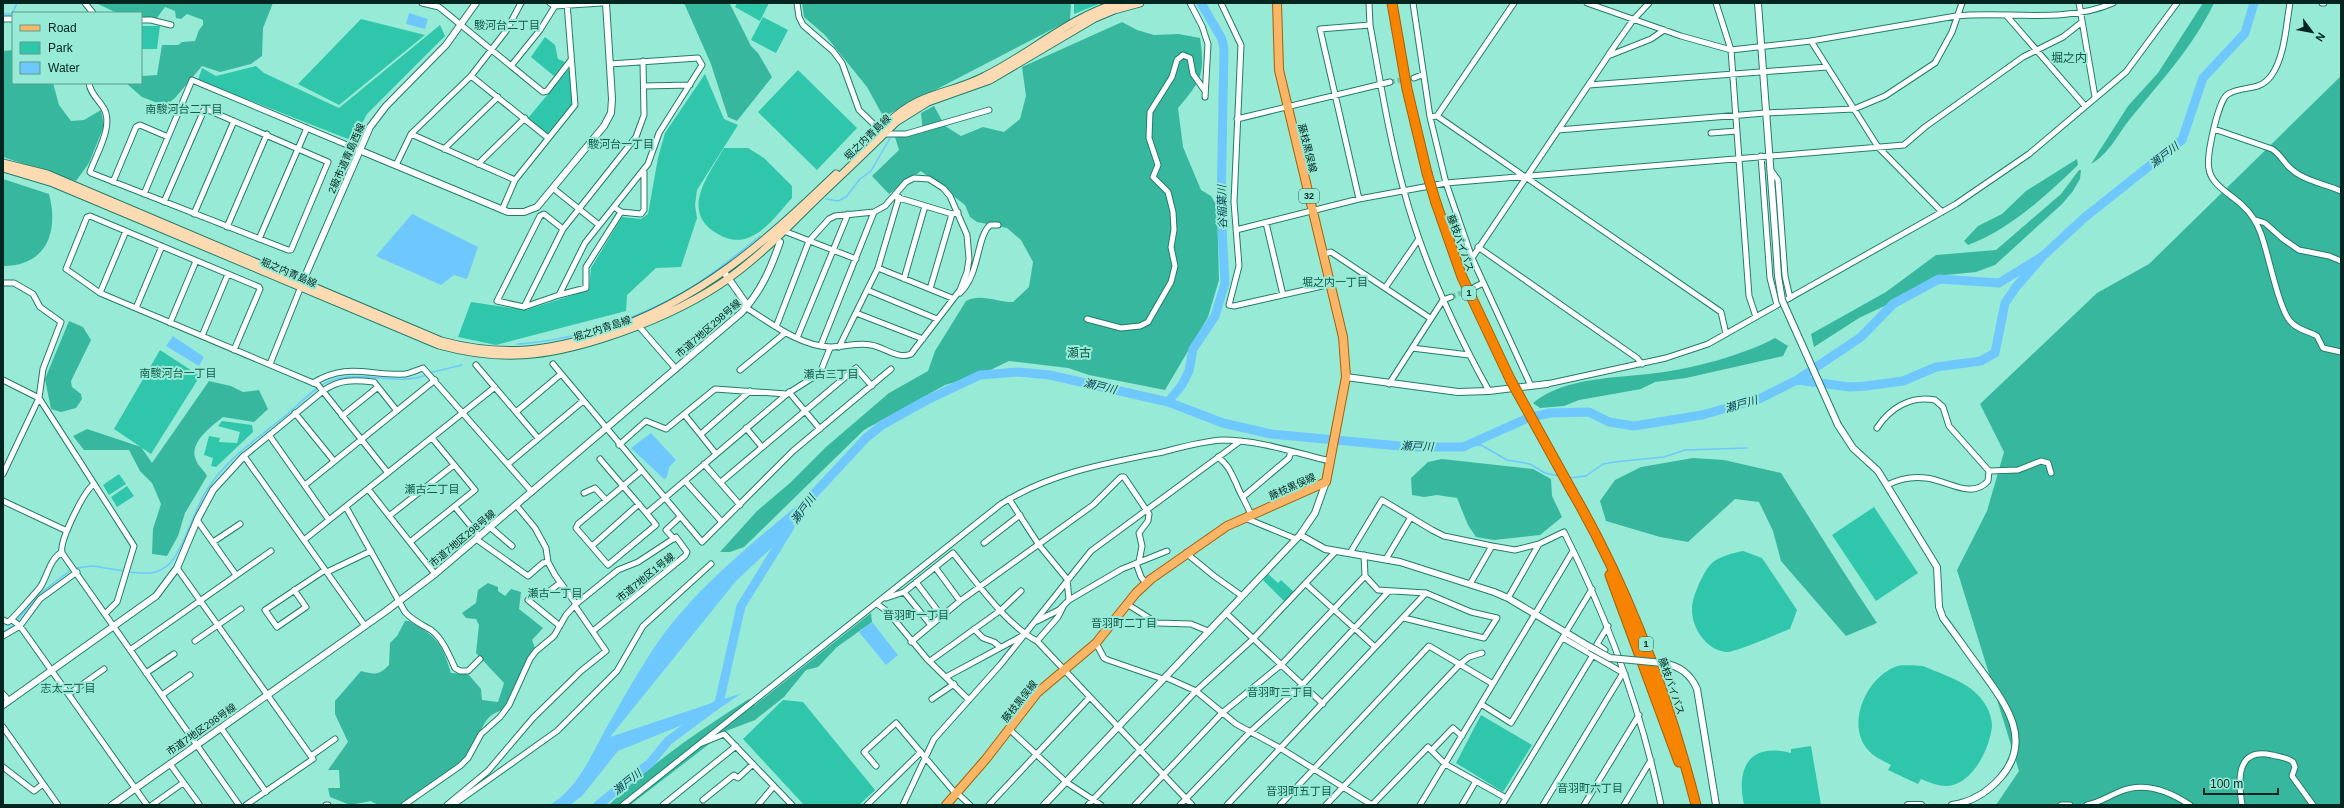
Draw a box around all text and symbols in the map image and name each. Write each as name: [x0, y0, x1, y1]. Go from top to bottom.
legend: [12, 12, 142, 84]
north arrow: [2292, 12, 2332, 52]
district label: 駿河台二丁目: [474, 19, 540, 31]
text: Road: [48, 21, 77, 35]
text: N: [2313, 31, 2328, 44]
text: Park: [48, 41, 74, 55]
district label: 堀之内: [2051, 51, 2087, 65]
text: Water: [48, 61, 80, 75]
district label: 南駿河台二丁目: [146, 103, 223, 115]
street label: 堀之内青島線: [842, 113, 893, 162]
street label: 2級市道青島西線: [326, 121, 367, 195]
street label: 藤枝黒俣線: [1296, 123, 1319, 174]
district label: 駿河台一丁目: [588, 138, 654, 150]
water label: 瀬戸川: [2147, 139, 2181, 170]
water label: 谷稲葉川: [1216, 184, 1228, 229]
road number: 32: [1299, 189, 1319, 203]
street label: 藤枝バイパス: [1445, 213, 1476, 273]
street label: 堀之内青島線: [259, 256, 319, 289]
district label: 堀之内一丁目: [1302, 276, 1368, 288]
road number: 1: [1462, 286, 1476, 300]
street label: 市道7地区298号線: [674, 297, 743, 360]
street label: 堀之内青島線: [572, 314, 632, 343]
district label: 瀬古: [1067, 346, 1091, 360]
district label: 南駿河台一丁目: [140, 367, 217, 379]
district label: 瀬古三丁目: [804, 368, 859, 380]
water label: 瀬戸川: [1083, 376, 1118, 396]
water label: 瀬戸川: [1723, 393, 1759, 414]
water label: 瀬戸川: [1400, 439, 1435, 453]
street label: 藤枝黒俣線: [1267, 471, 1317, 502]
district label: 瀬古二丁目: [405, 483, 460, 495]
water label: 瀬戸川: [788, 491, 818, 526]
street label: 市道7地区298号線: [427, 508, 497, 569]
street label: 市道7地区1号線: [614, 551, 676, 604]
district label: 瀬古一丁目: [528, 587, 583, 599]
district label: 音羽町一丁目: [883, 609, 949, 621]
district label: 音羽町二丁目: [1091, 617, 1157, 629]
road number: 1: [1639, 637, 1653, 651]
street label: 藤枝バイパス: [1657, 656, 1686, 716]
street label: 藤枝黒俣線: [999, 678, 1039, 724]
district label: 志太二丁目: [41, 682, 96, 694]
district label: 音羽町三丁目: [1247, 686, 1313, 698]
street label: 市道7地区298号線: [164, 701, 238, 758]
water label: 瀬戸川: [610, 766, 644, 797]
scale bar: [2204, 770, 2278, 796]
text: 100 m: [2210, 777, 2243, 791]
district label: 音羽町六丁目: [1557, 782, 1623, 794]
district label: 音羽町五丁目: [1266, 785, 1332, 797]

